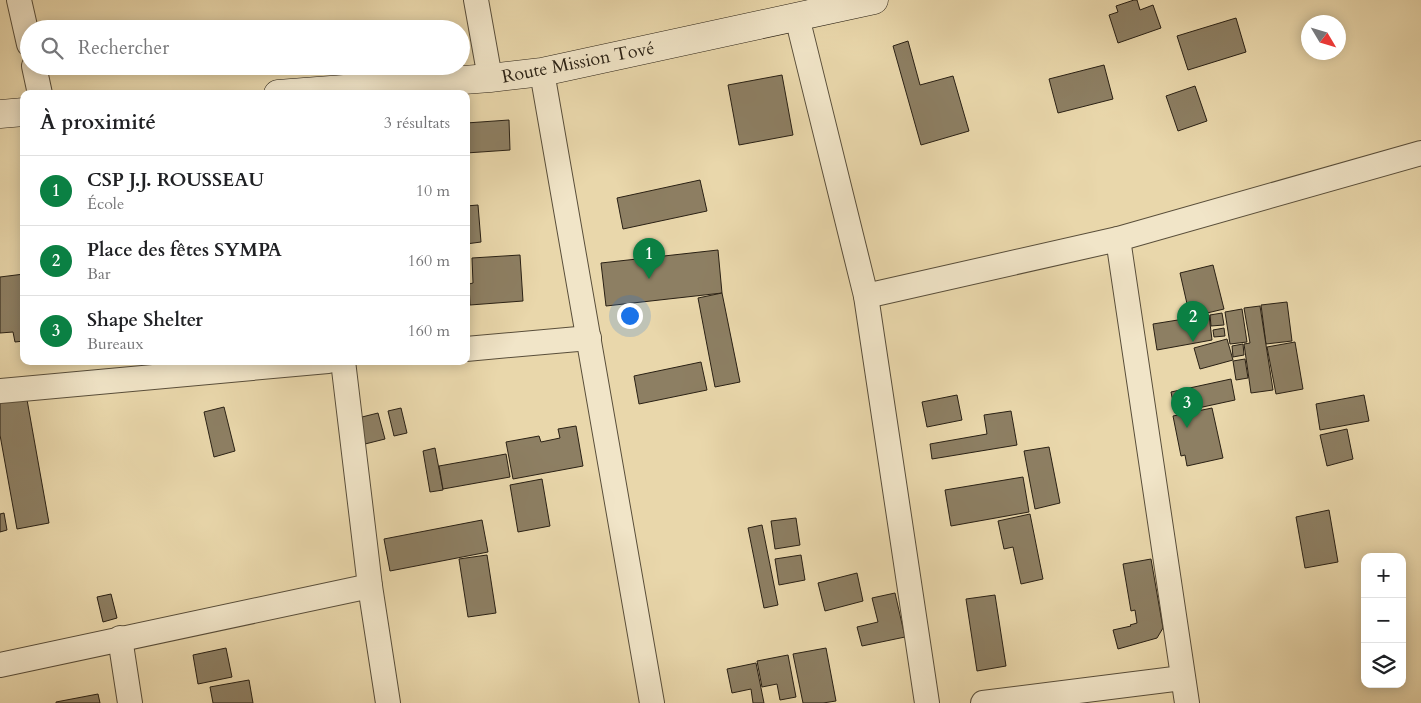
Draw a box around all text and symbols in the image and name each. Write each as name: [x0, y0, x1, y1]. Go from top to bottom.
north arrow: [1301, 15, 1346, 60]
search box: [20, 20, 470, 75]
icon: search: [38, 34, 66, 62]
text: Rechercher: [78, 35, 169, 61]
street label: Route Mission Tové: [500, 35, 657, 90]
text: À proximité: [40, 108, 156, 137]
text: 3 résultats: [384, 112, 450, 134]
text: CSP J.J. ROUSSEAU: [87, 167, 264, 193]
text: 1: [52, 180, 60, 202]
text: 10 m: [416, 180, 450, 202]
text: École: [87, 193, 124, 215]
text: Place des fêtes SYMPA: [87, 237, 282, 263]
pin: 1: [633, 238, 665, 279]
text: 2: [52, 250, 60, 272]
text: 160 m: [408, 250, 450, 272]
text: Bar: [87, 263, 111, 285]
pin: 2: [1177, 301, 1209, 342]
your location: [617, 303, 643, 329]
text: Shape Shelter: [87, 307, 203, 333]
text: 3: [52, 320, 60, 342]
text: 160 m: [408, 320, 450, 342]
text: Bureaux: [87, 333, 143, 355]
pin: 3: [1171, 387, 1203, 428]
map controls: [1361, 553, 1406, 688]
button: +: [1361, 553, 1406, 598]
button: −: [1361, 598, 1406, 643]
button: layers: [1361, 643, 1406, 688]

